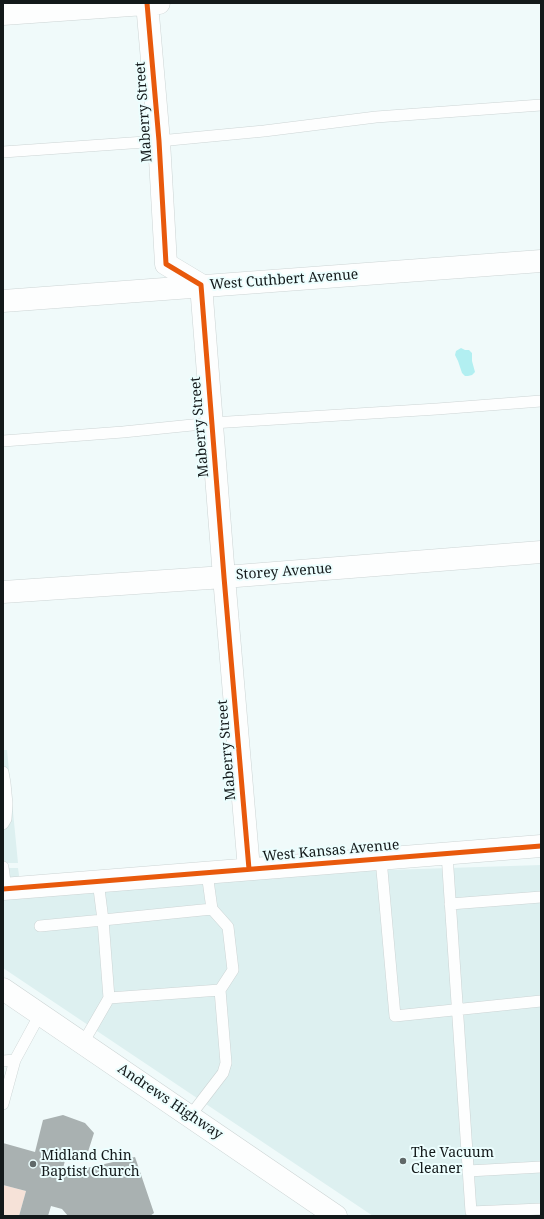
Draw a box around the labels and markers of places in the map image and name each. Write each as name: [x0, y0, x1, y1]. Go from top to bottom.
place label: The Vacuum Cleaner: [411, 1145, 494, 1178]
place label: Midland Chin Baptist Church: [41, 1148, 140, 1180]
marker: The Vacuum Cleaner: [398, 1156, 408, 1166]
marker: Midland Chin Baptist Church: [28, 1159, 38, 1169]

